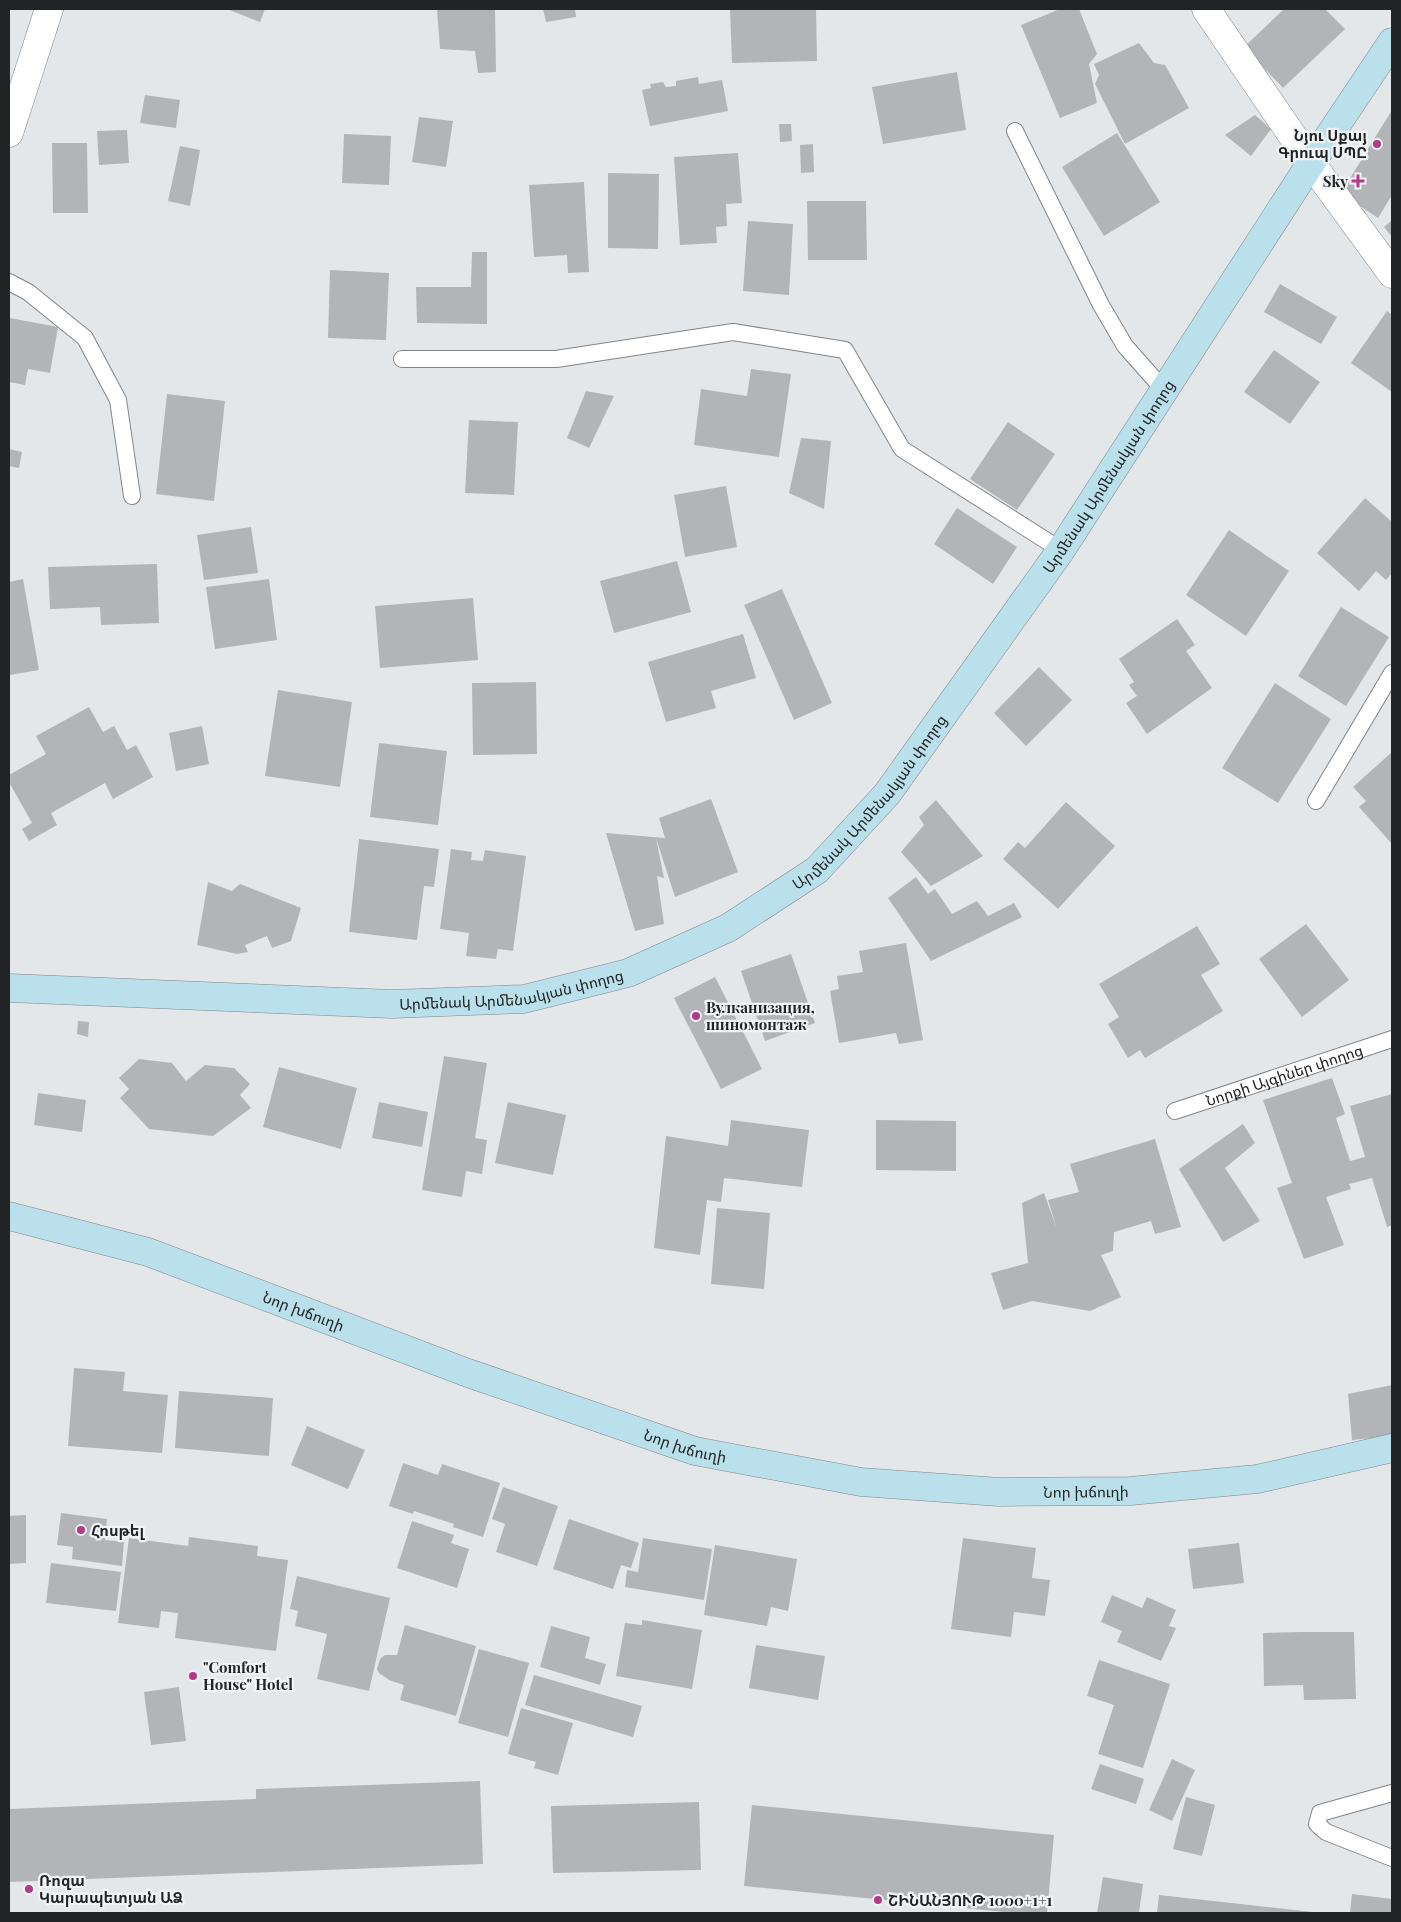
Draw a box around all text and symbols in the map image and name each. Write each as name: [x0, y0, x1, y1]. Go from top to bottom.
place label: Նյու Սքայ Գրուպ ՍՊԸ: [1278, 125, 1367, 162]
marker: Նյու Սքայ Գրուպ ՍՊԸ: [1371, 138, 1383, 150]
place label: Sky: [1323, 171, 1348, 191]
marker: Sky: [1352, 175, 1364, 187]
street label: Արմենակ Արմենակյան փողոց: [1038, 376, 1178, 577]
street label: Արմենակ Արմենակյան փողոց: [788, 710, 951, 894]
street label: Արմենակ Արմենակյան փողոց: [399, 965, 625, 1014]
place label: Вулканизация, шиномонтаж: [706, 997, 815, 1034]
marker: Вулканизация, шиномонтаж: [690, 1010, 702, 1022]
street label: Նորքի Այգիներ փողոց: [1203, 1039, 1365, 1110]
street label: Նոր խճուղի: [260, 1286, 347, 1335]
street label: Նոր խճուղի: [641, 1424, 728, 1467]
street label: Նոր խճուղի: [1043, 1481, 1129, 1502]
place label: Հոսթել: [91, 1520, 145, 1540]
marker: Հոսթել: [75, 1524, 87, 1536]
place label: "Comfort House" Hotel: [203, 1657, 293, 1694]
marker: "Comfort House" Hotel: [187, 1670, 199, 1682]
place label: Ռոզա Կարապետյան ԱՁ: [39, 1870, 183, 1907]
marker: Ռոզա Կարապետյան ԱՁ: [23, 1883, 35, 1895]
place label: ՇԻՆԱՆՅՈՒԹ 1000+1+1: [888, 1890, 1053, 1910]
marker: ՇԻՆԱՆՅՈՒԹ 1000+1+1: [872, 1894, 884, 1906]

